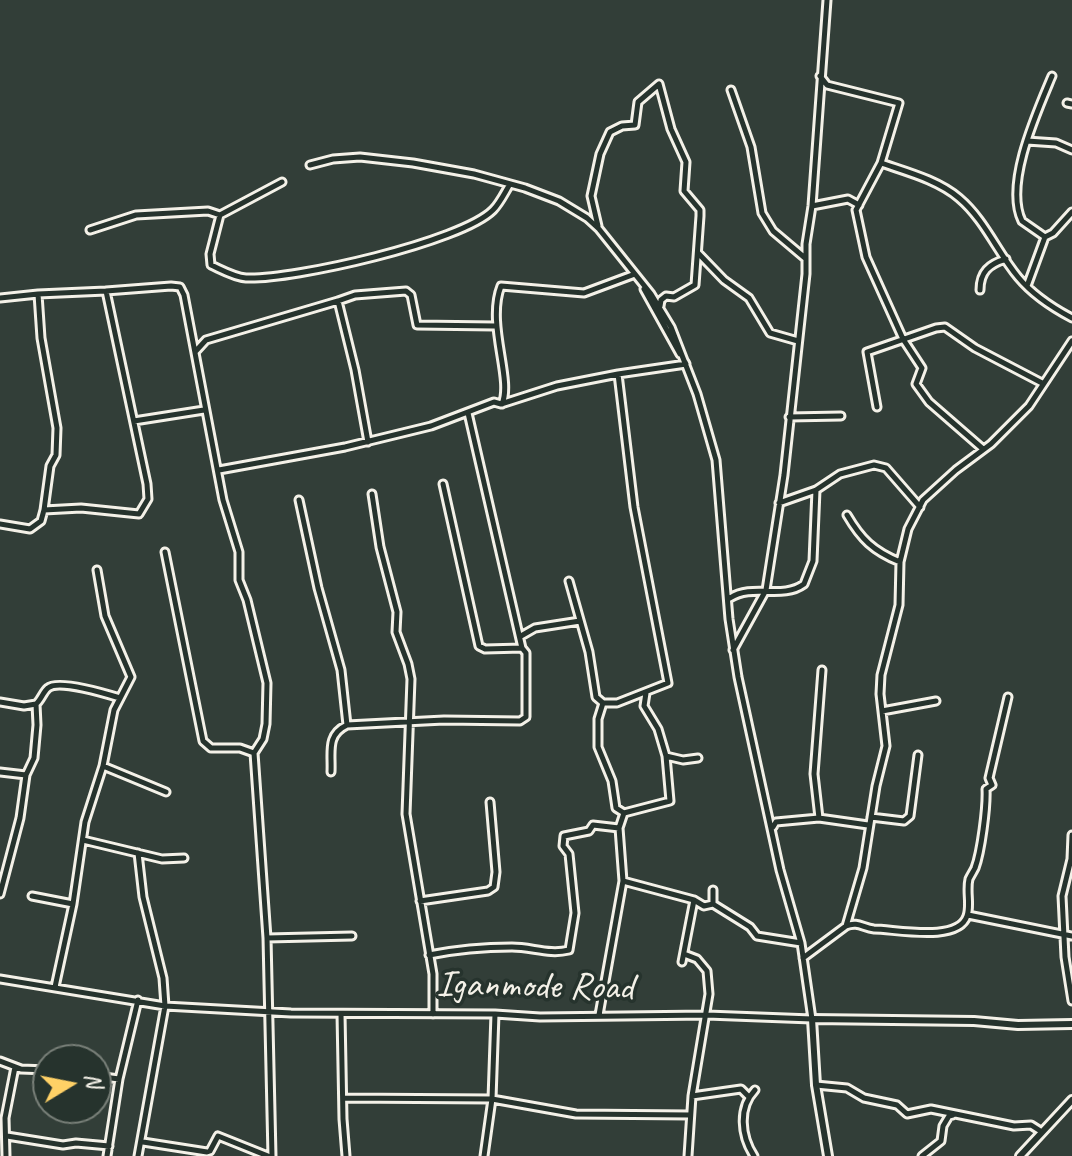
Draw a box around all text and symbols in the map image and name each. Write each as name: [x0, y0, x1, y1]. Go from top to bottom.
street label: Iganmode Road: [436, 962, 634, 1012]
north arrow: [32, 1044, 112, 1124]
text: N: [79, 1071, 109, 1089]

